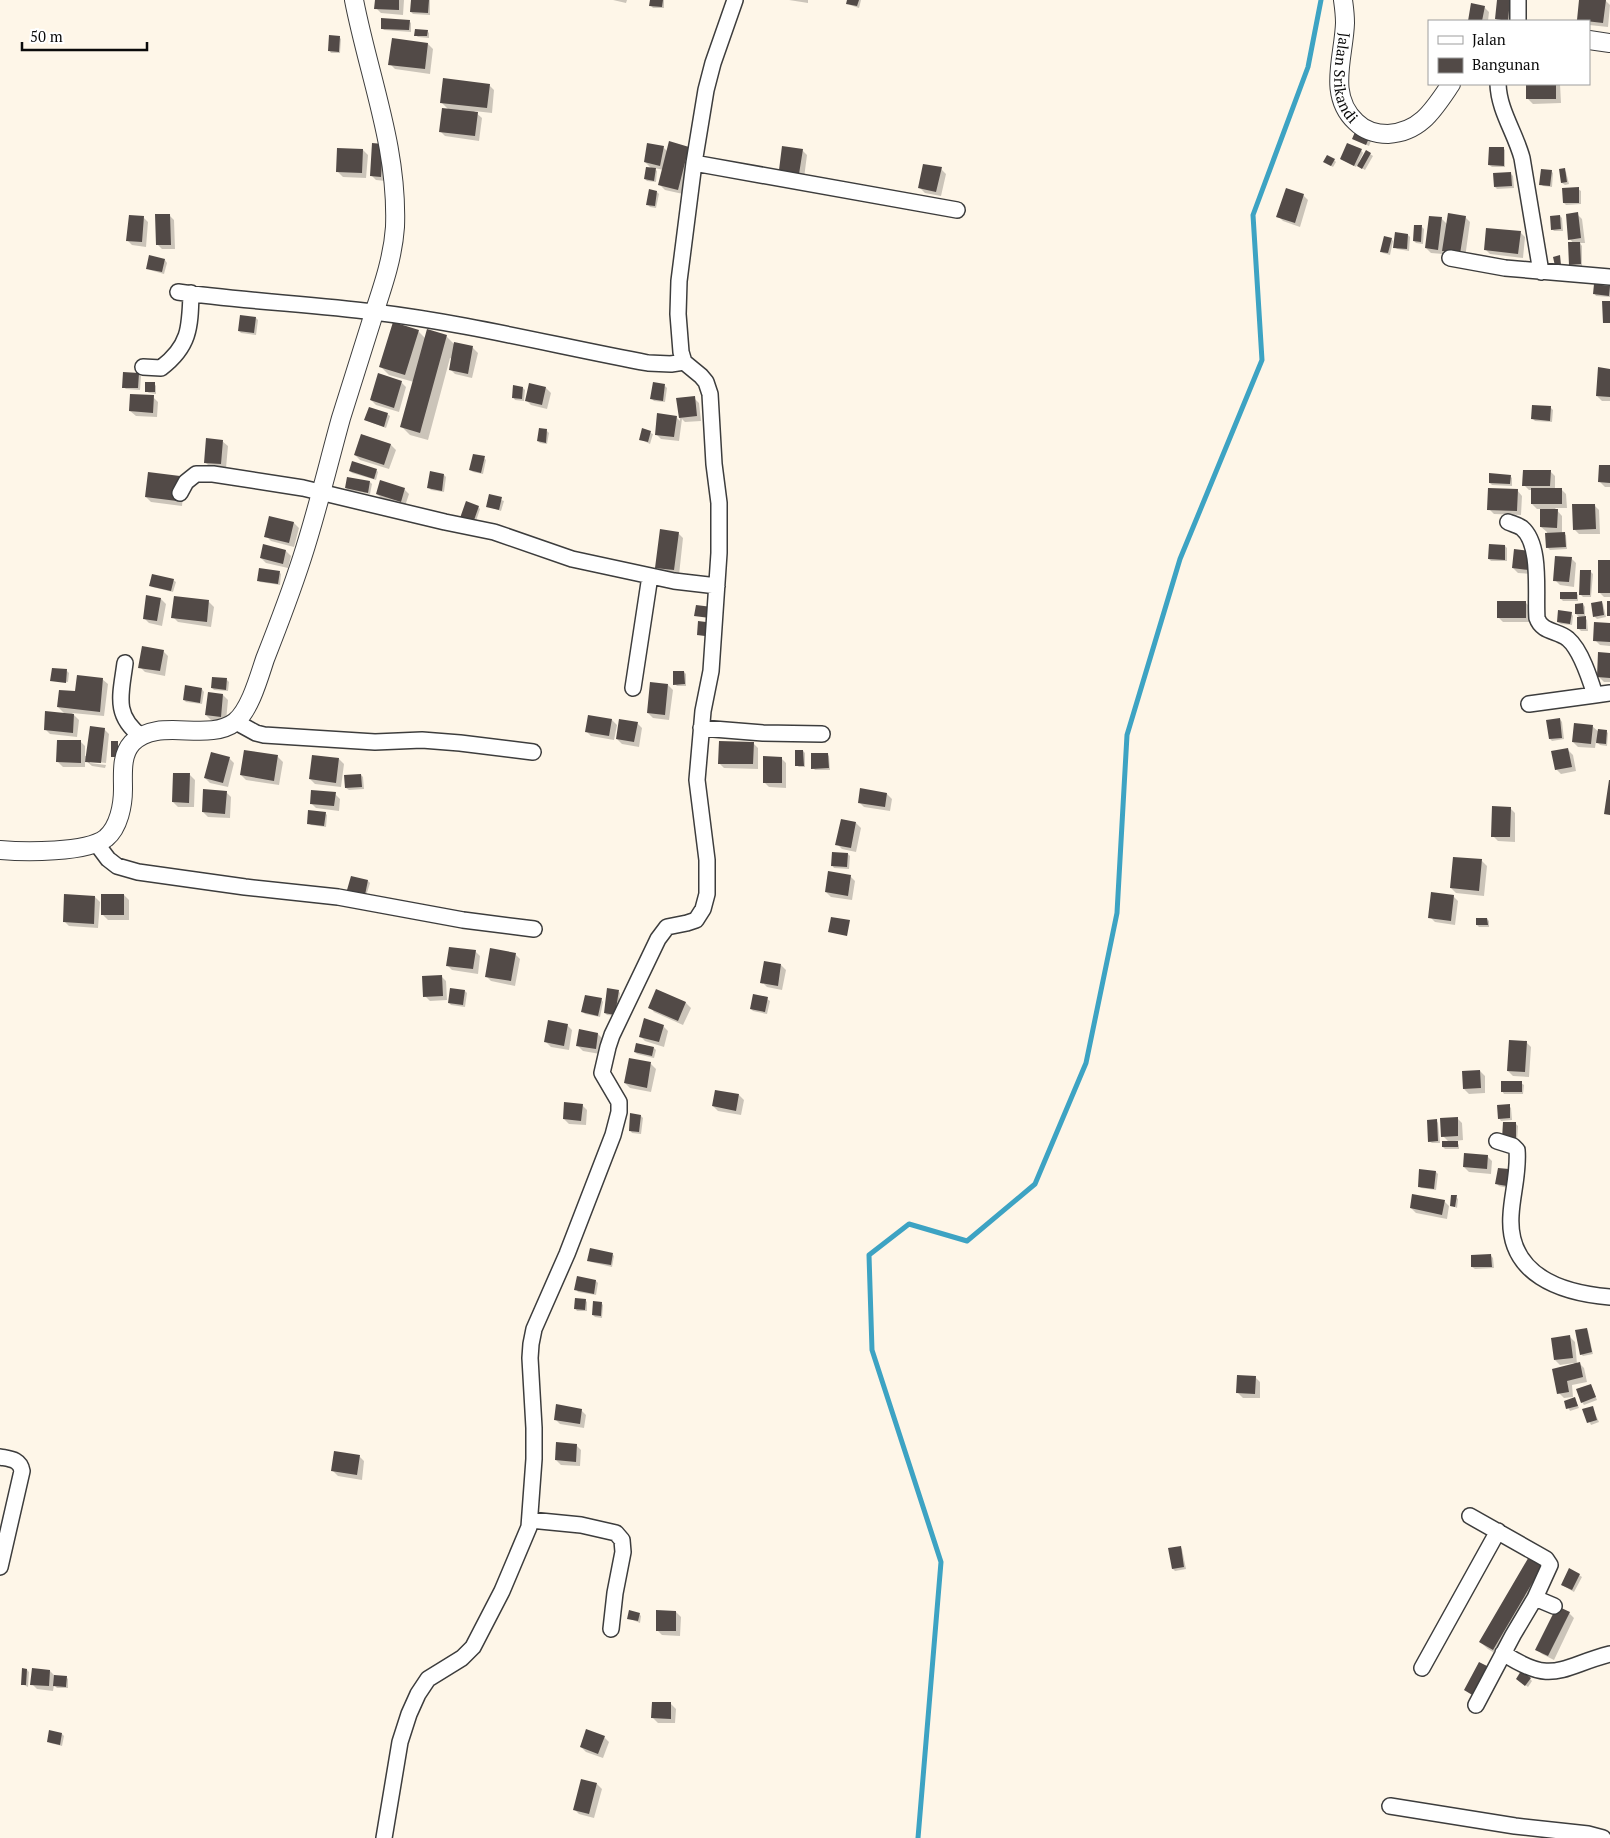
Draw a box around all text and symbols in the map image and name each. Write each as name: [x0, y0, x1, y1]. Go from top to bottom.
scale bar: [22, 20, 148, 52]
legend: [1428, 20, 1590, 85]
text: 50 m: [30, 26, 63, 46]
text: Jalan: [1472, 29, 1506, 49]
street label: Jalan Srikandi: [1330, 31, 1363, 127]
text: Bangunan: [1472, 54, 1540, 74]

